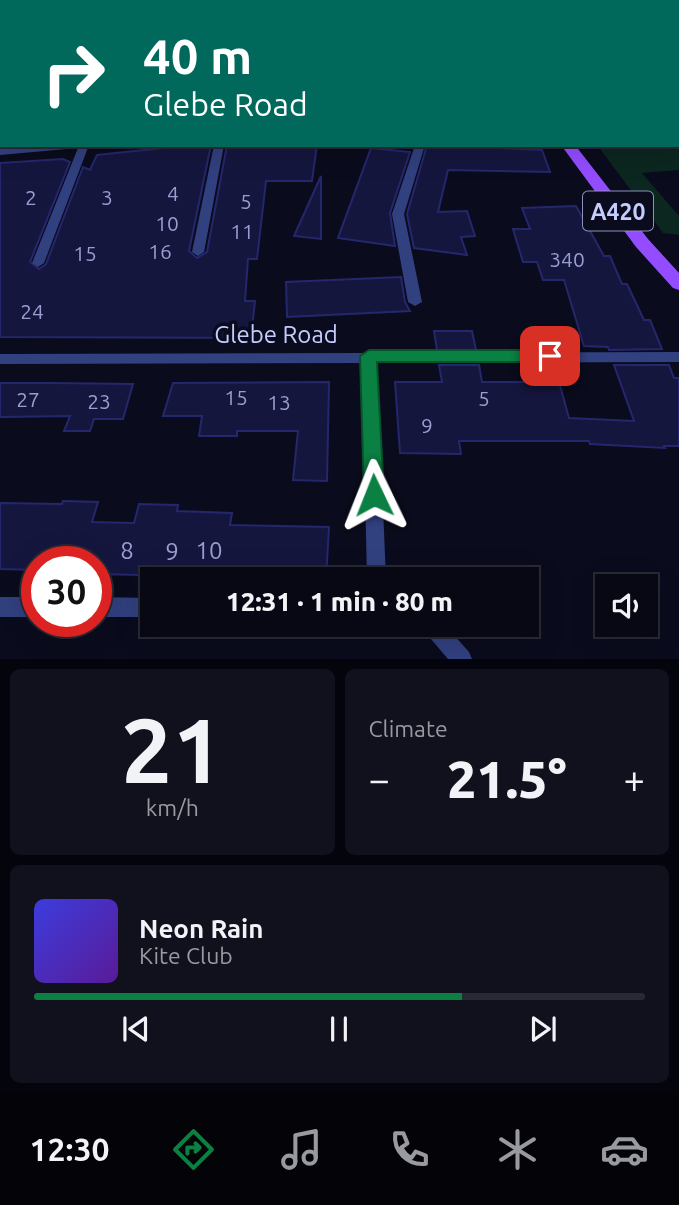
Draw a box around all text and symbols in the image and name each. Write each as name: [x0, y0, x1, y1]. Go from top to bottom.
icon: right: [28, 28, 119, 119]
text: 40 m: [143, 28, 252, 83]
text: Glebe Road: [143, 86, 308, 122]
house number: 4: [167, 181, 179, 205]
house number: 2: [25, 185, 37, 209]
house number: 3: [101, 185, 113, 209]
house number: 5: [240, 189, 252, 213]
road number: A420: [583, 192, 653, 230]
house number: 10: [155, 211, 179, 235]
house number: 11: [230, 219, 254, 243]
house number: 16: [148, 239, 172, 263]
house number: 15: [73, 241, 97, 265]
house number: 340: [549, 247, 585, 271]
house number: 24: [20, 299, 44, 323]
street label: Glebe Road: [214, 321, 338, 348]
pin: [520, 326, 580, 386]
icon: arrive: [531, 337, 569, 375]
house number: 15: [224, 385, 248, 409]
house number: 5: [478, 386, 490, 410]
house number: 27: [16, 387, 40, 411]
house number: 23: [87, 389, 111, 413]
house number: 13: [267, 390, 291, 414]
house number: 9: [421, 413, 433, 437]
position arrow: [337, 458, 411, 532]
house number: 8: [120, 537, 134, 564]
house number: 10: [195, 537, 223, 564]
house number: 9: [165, 538, 179, 565]
speed limit sign: 30: [21, 546, 112, 637]
map controls: [595, 574, 658, 637]
button: sound: [595, 574, 658, 637]
text: 12:31 · 1 min · 80 m: [226, 587, 453, 616]
text: 21: [121, 698, 224, 800]
text: Climate: [369, 716, 448, 741]
text: 21.5°: [447, 750, 567, 808]
text: −: [369, 758, 390, 800]
text: +: [624, 758, 645, 800]
text: km/h: [146, 795, 199, 820]
text: Neon Rain: [139, 914, 264, 943]
text: Kite Club: [139, 943, 233, 968]
icon: previous: [117, 1010, 155, 1048]
icon: pause: [320, 1010, 358, 1048]
icon: next: [524, 1010, 562, 1048]
icon: directions: [169, 1125, 218, 1174]
icon: music: [277, 1125, 326, 1174]
icon: phone: [385, 1125, 434, 1174]
icon: climate: [493, 1125, 542, 1174]
icon: car: [600, 1125, 649, 1174]
text: 12:30: [29, 1131, 110, 1167]

